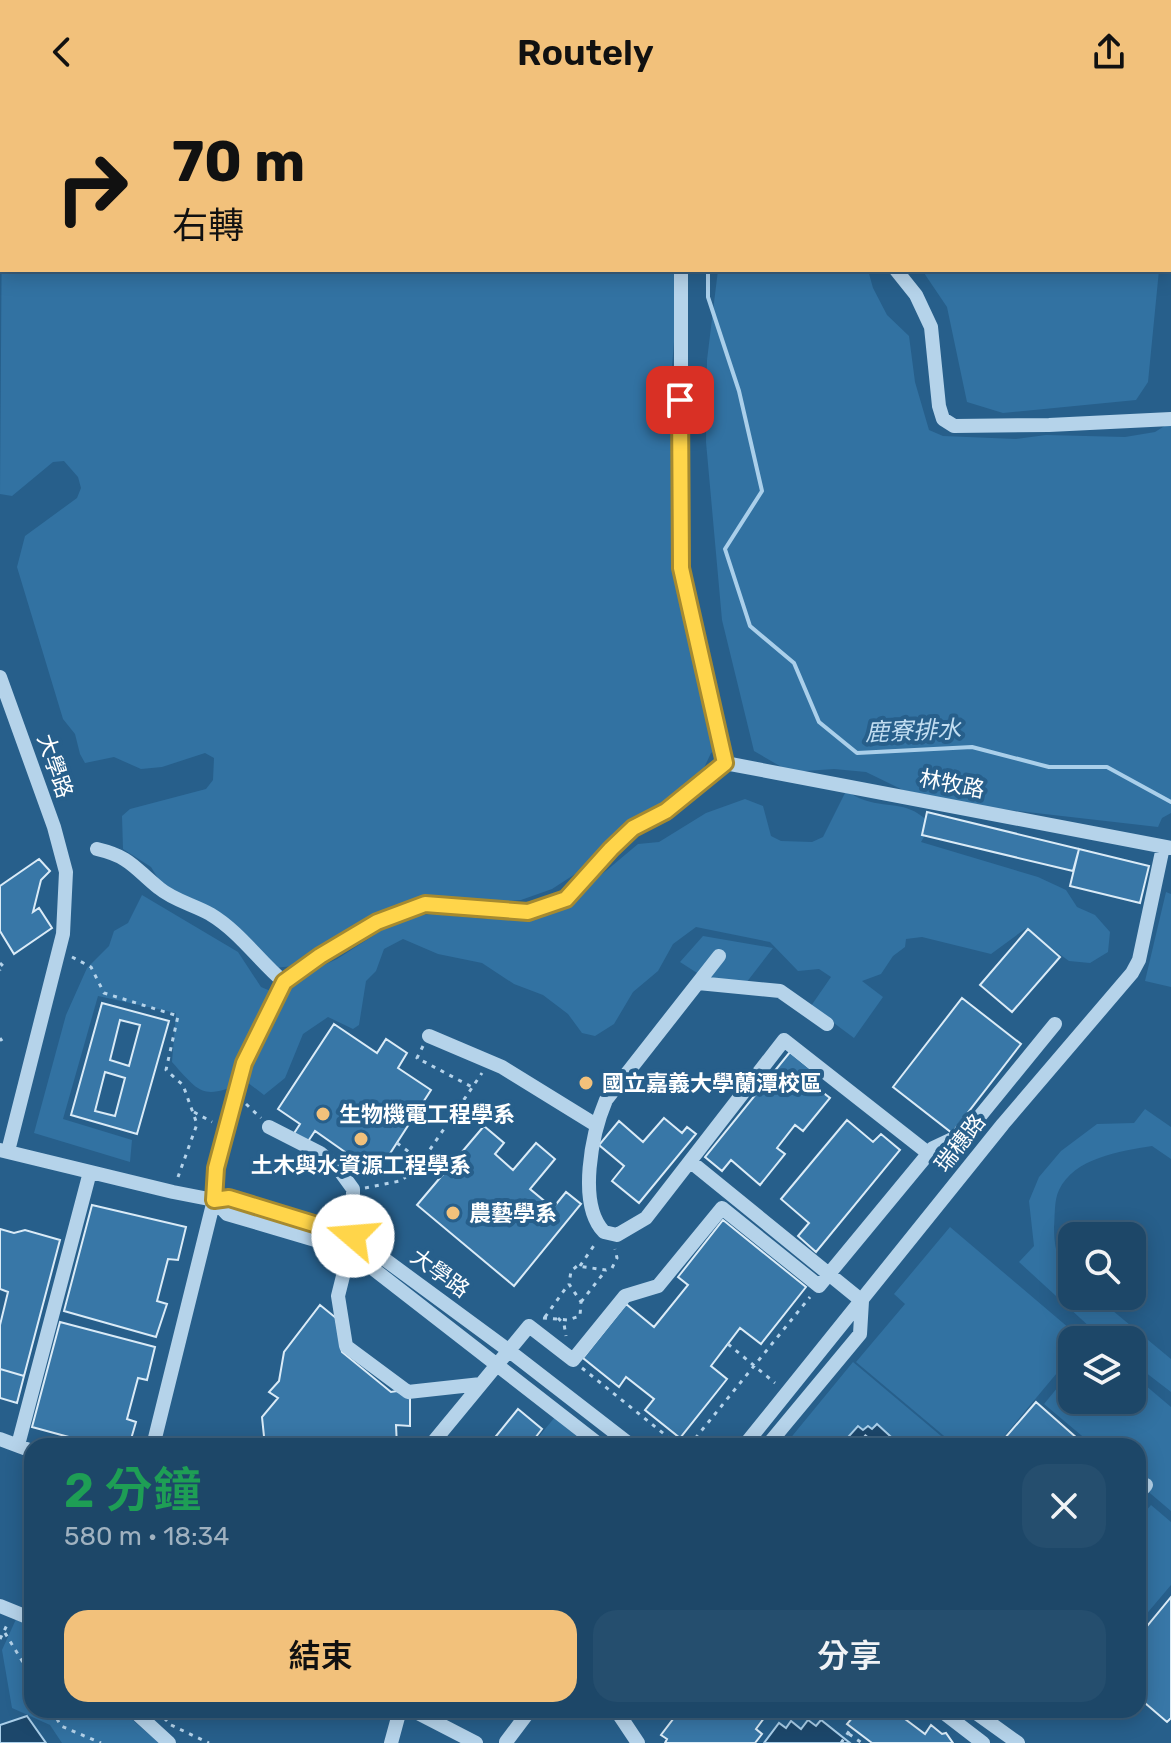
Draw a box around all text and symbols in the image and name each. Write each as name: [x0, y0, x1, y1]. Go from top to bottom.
icon: back: [40, 30, 84, 74]
icon: share: [1087, 30, 1131, 74]
text: Routely: [517, 31, 654, 74]
text: 70 m: [172, 129, 305, 195]
icon: right: [40, 136, 144, 240]
text: 右轉: [172, 204, 244, 247]
pin: [646, 366, 714, 434]
icon: arrive: [658, 378, 702, 422]
water label: 鹿寮排水: [865, 715, 962, 747]
street label: 大學路: [31, 730, 79, 802]
street label: 林牧路: [917, 764, 987, 804]
place label: 國立嘉義大學蘭潭校區: [602, 1070, 822, 1097]
marker: 國立嘉義大學蘭潭校區: [577, 1074, 595, 1092]
place label: 生物機電工程學系: [339, 1101, 515, 1128]
marker: 生物機電工程學系: [314, 1105, 332, 1123]
street label: 瑞穗路: [929, 1109, 991, 1177]
marker: 土木與水資源工程學系: [352, 1130, 370, 1148]
place label: 土木與水資源工程學系: [251, 1152, 471, 1179]
position arrow: [311, 1194, 395, 1278]
place label: 農藝學系: [469, 1200, 557, 1227]
marker: 農藝學系: [444, 1204, 462, 1222]
map controls: [1058, 1222, 1146, 1414]
button: search: [1058, 1222, 1146, 1310]
street label: 大學路: [405, 1243, 475, 1303]
button: layers: [1058, 1326, 1146, 1414]
text: 2 分鐘: [64, 1462, 201, 1519]
button: close: [1022, 1464, 1106, 1548]
text: 580 m · 18:34: [64, 1521, 229, 1552]
button: 結束: [64, 1610, 577, 1702]
button: 分享: [593, 1610, 1106, 1702]

